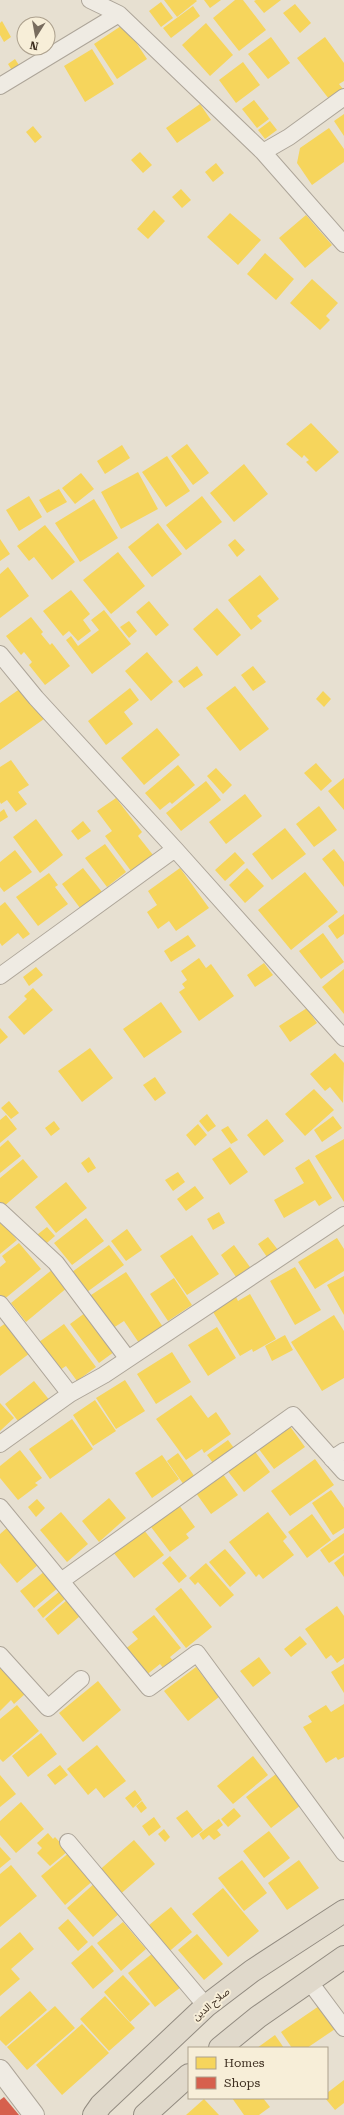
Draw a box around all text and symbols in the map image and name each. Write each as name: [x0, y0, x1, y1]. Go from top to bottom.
north arrow: [16, 16, 56, 56]
text: N: [28, 38, 40, 53]
street label: صلاح الدين: [190, 1985, 233, 2024]
legend: [188, 2047, 328, 2099]
text: Homes: [224, 2056, 265, 2070]
text: Shops: [224, 2076, 260, 2090]

